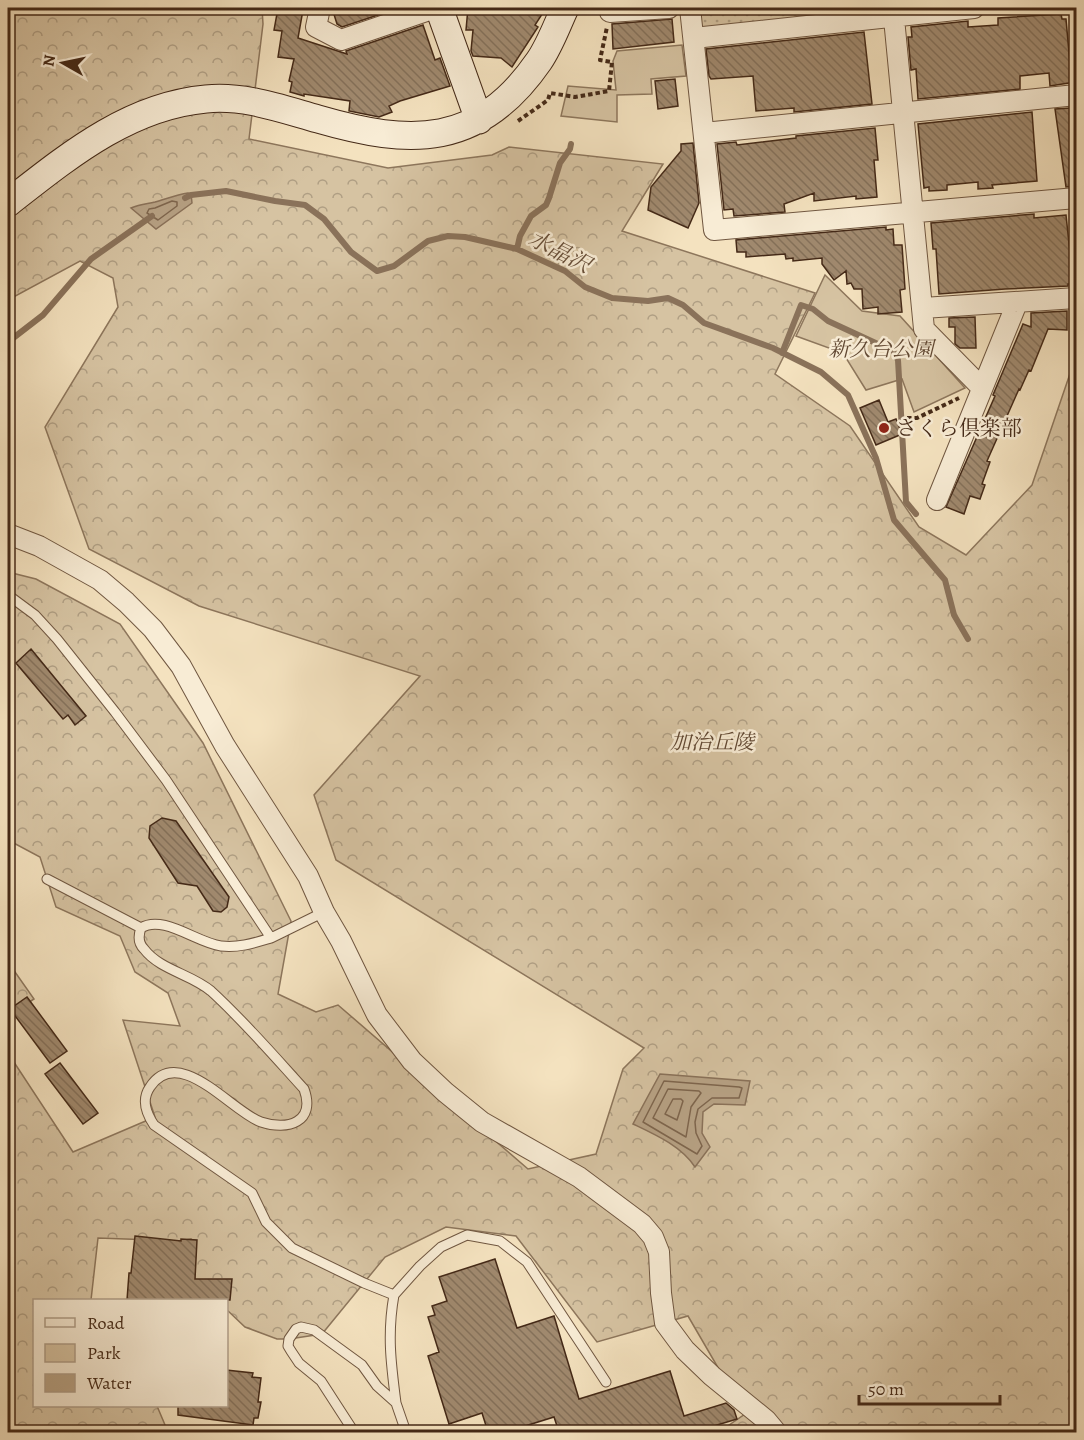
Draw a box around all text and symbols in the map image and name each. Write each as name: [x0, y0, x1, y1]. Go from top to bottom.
north arrow: [33, 33, 93, 93]
text: N: [37, 53, 61, 68]
water label: 水晶沢: [523, 224, 598, 282]
park label: 新久台公園: [829, 335, 936, 363]
place label: さくら倶楽部: [896, 414, 1022, 442]
marker: さくら倶楽部: [877, 421, 891, 435]
park label: 加治丘陵: [670, 728, 756, 756]
legend: [33, 1299, 228, 1407]
text: Road: [87, 1311, 125, 1335]
text: Park: [87, 1341, 121, 1365]
scale bar: [859, 1368, 1000, 1406]
text: Water: [86, 1371, 132, 1395]
text: 50 m: [868, 1377, 904, 1401]

